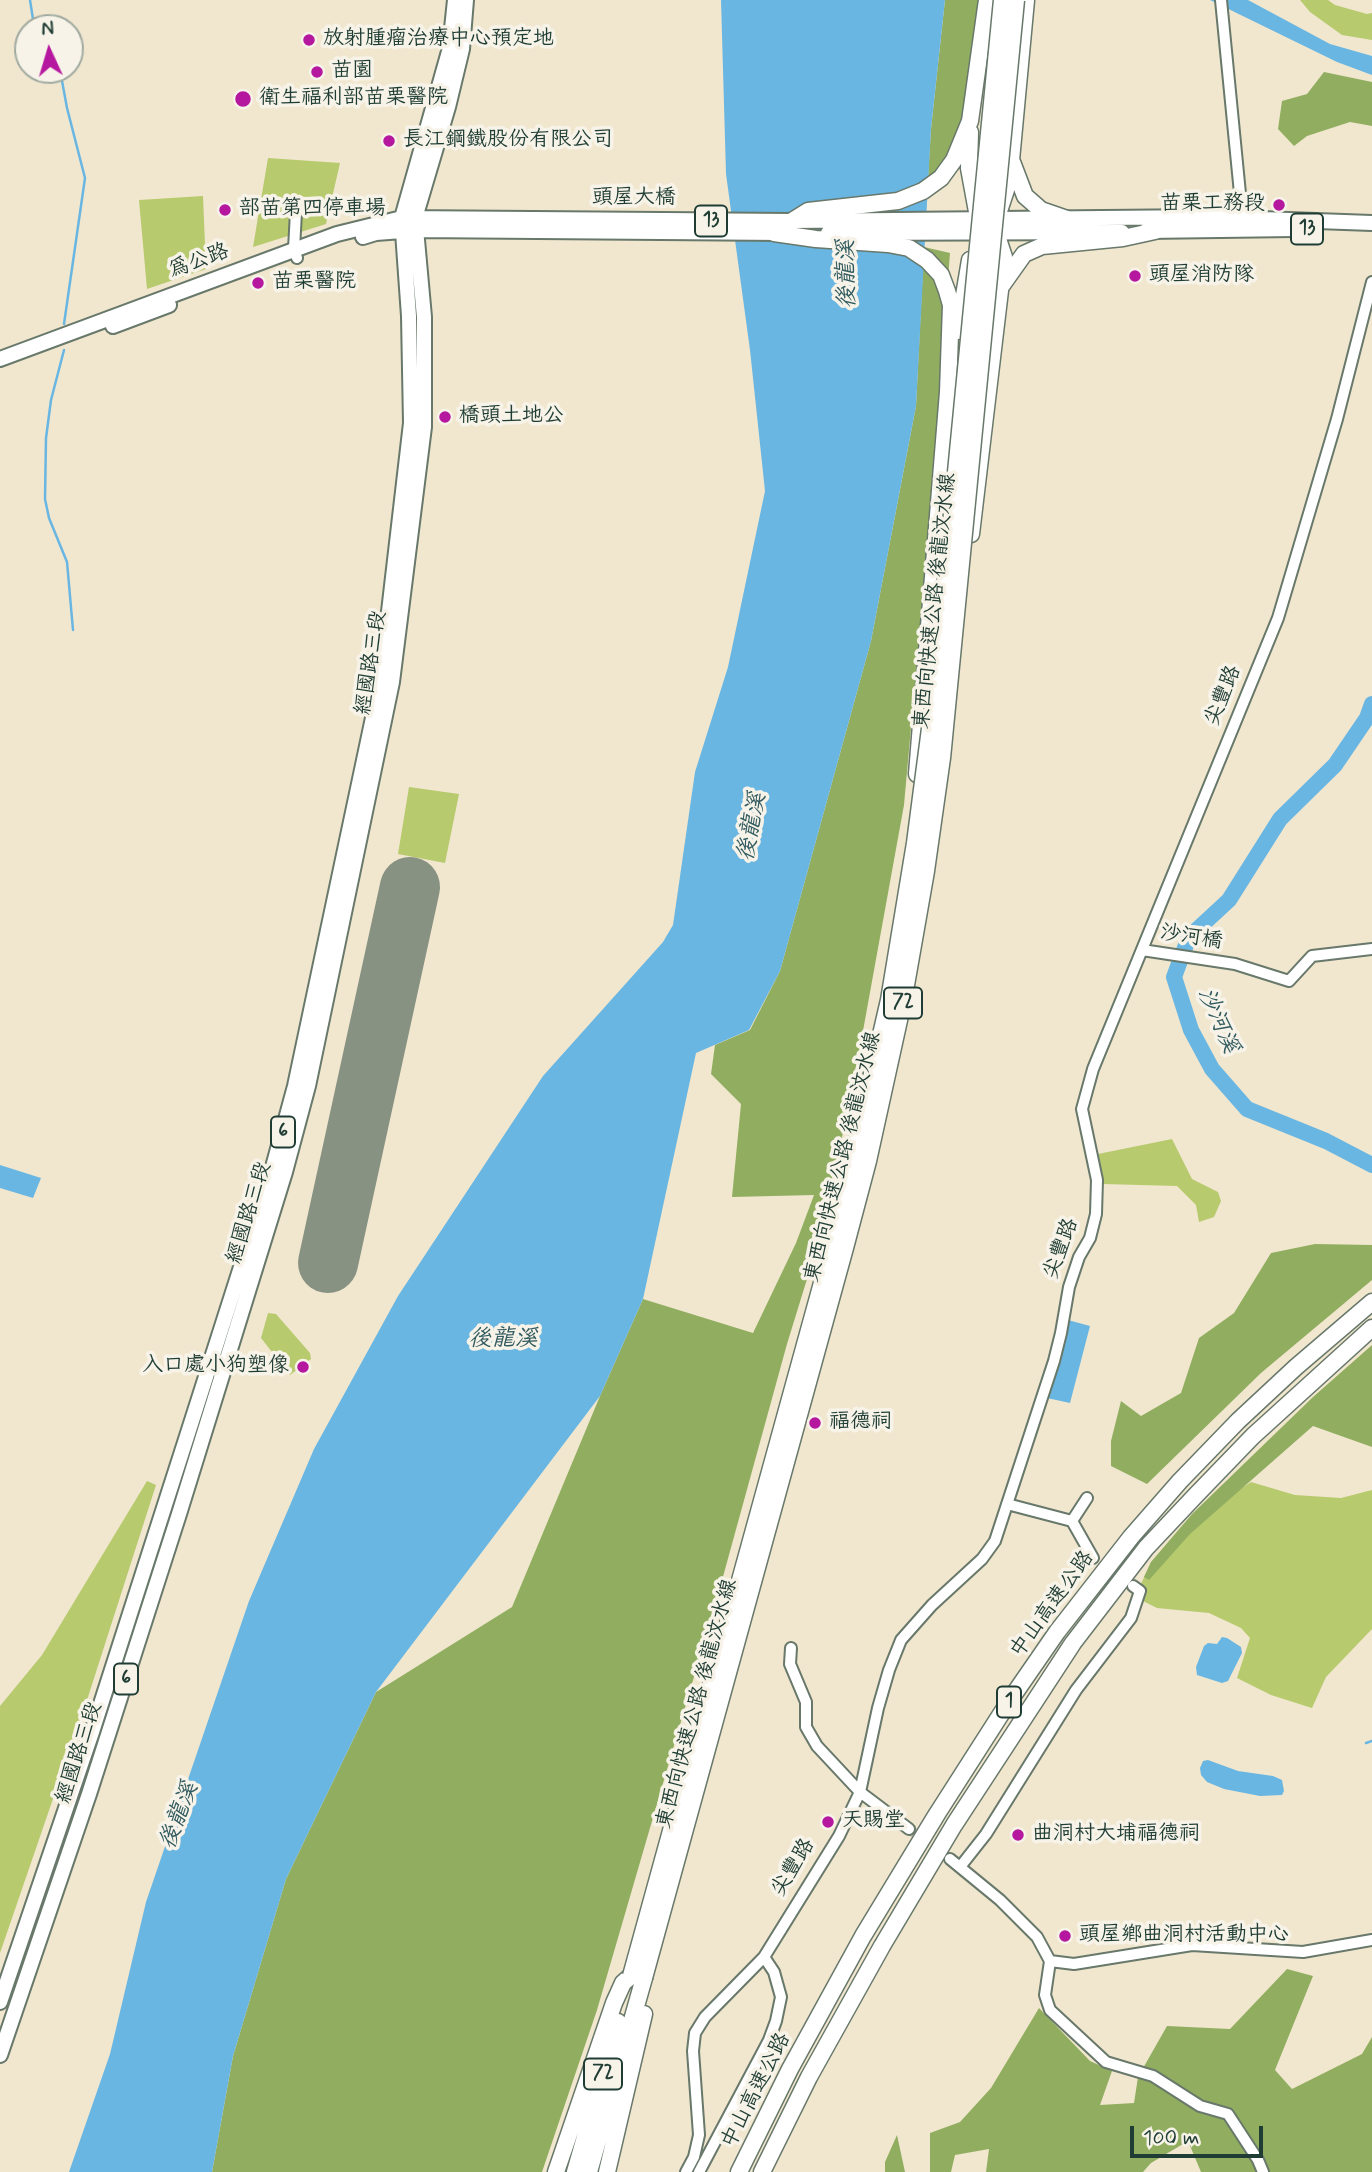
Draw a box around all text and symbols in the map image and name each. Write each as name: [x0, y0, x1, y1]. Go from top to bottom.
north arrow: [14, 14, 84, 84]
text: N: [40, 17, 55, 42]
place label: 放射腫瘤治療中心預定地: [323, 27, 554, 53]
marker: 放射腫瘤治療中心預定地: [301, 32, 317, 48]
place label: 苗園: [331, 59, 373, 85]
marker: 苗園: [309, 64, 325, 80]
place label: 衛生福利部苗栗醫院: [259, 86, 448, 112]
marker: 衛生福利部苗栗醫院: [233, 89, 253, 109]
place label: 長江鋼鐵股份有限公司: [403, 128, 613, 154]
marker: 長江鋼鐵股份有限公司: [381, 133, 397, 149]
street label: 頭屋大橋: [592, 186, 676, 212]
place label: 苗栗工務段: [1160, 192, 1265, 218]
place label: 部苗第四停車場: [239, 197, 386, 223]
marker: 苗栗工務段: [1271, 197, 1287, 213]
marker: 部苗第四停車場: [217, 202, 233, 218]
road number: 13: [695, 206, 727, 236]
road number: 13: [1291, 214, 1323, 244]
street label: 為公路: [165, 239, 233, 285]
water label: 後龍溪: [834, 239, 862, 309]
place label: 頭屋消防隊: [1149, 263, 1254, 289]
marker: 頭屋消防隊: [1127, 268, 1143, 284]
place label: 苗栗醫院: [272, 270, 356, 296]
marker: 苗栗醫院: [250, 275, 266, 291]
place label: 橋頭土地公: [459, 404, 564, 430]
marker: 橋頭土地公: [437, 409, 453, 425]
street label: 東西向快速公路 後龍汶水線: [910, 472, 962, 730]
street label: 經國路三段: [351, 609, 393, 717]
street label: 尖豐路: [1201, 662, 1247, 730]
water label: 後龍溪: [733, 791, 773, 863]
street label: 沙河橋: [1158, 921, 1224, 955]
water label: 沙河溪: [1190, 984, 1244, 1058]
road number: 72: [884, 987, 922, 1018]
street label: 東西向快速公路 後龍汶水線: [801, 1029, 887, 1285]
road number: 6: [271, 1116, 295, 1148]
street label: 經國路三段: [223, 1159, 277, 1267]
street label: 尖豐路: [1039, 1215, 1085, 1283]
water label: 後龍溪: [469, 1326, 537, 1354]
place label: 入口處小狗塑像: [142, 1354, 289, 1380]
marker: 入口處小狗塑像: [295, 1359, 311, 1375]
place label: 福德祠: [829, 1410, 892, 1436]
marker: 福德祠: [807, 1415, 823, 1431]
street label: 中山高速公路: [1006, 1547, 1100, 1663]
street label: 東西向快速公路 後龍汶水線: [652, 1576, 744, 1832]
road number: 6: [114, 1664, 138, 1694]
road number: 1: [997, 1686, 1021, 1718]
street label: 經國路三段: [52, 1699, 108, 1807]
water label: 後龍溪: [155, 1779, 205, 1853]
place label: 天賜堂: [842, 1809, 905, 1835]
marker: 天賜堂: [820, 1814, 836, 1830]
place label: 曲洞村大埔福德祠: [1032, 1822, 1200, 1848]
marker: 曲洞村大埔福德祠: [1010, 1827, 1026, 1843]
street label: 尖豐路: [767, 1835, 821, 1901]
place label: 頭屋鄉曲洞村活動中心: [1079, 1923, 1289, 1949]
marker: 頭屋鄉曲洞村活動中心: [1057, 1928, 1073, 1944]
street label: 中山高速公路: [717, 2029, 797, 2153]
road number: 72: [584, 2058, 622, 2090]
scale bar: [1134, 2112, 1267, 2156]
text: 100 m: [1143, 2124, 1199, 2152]

